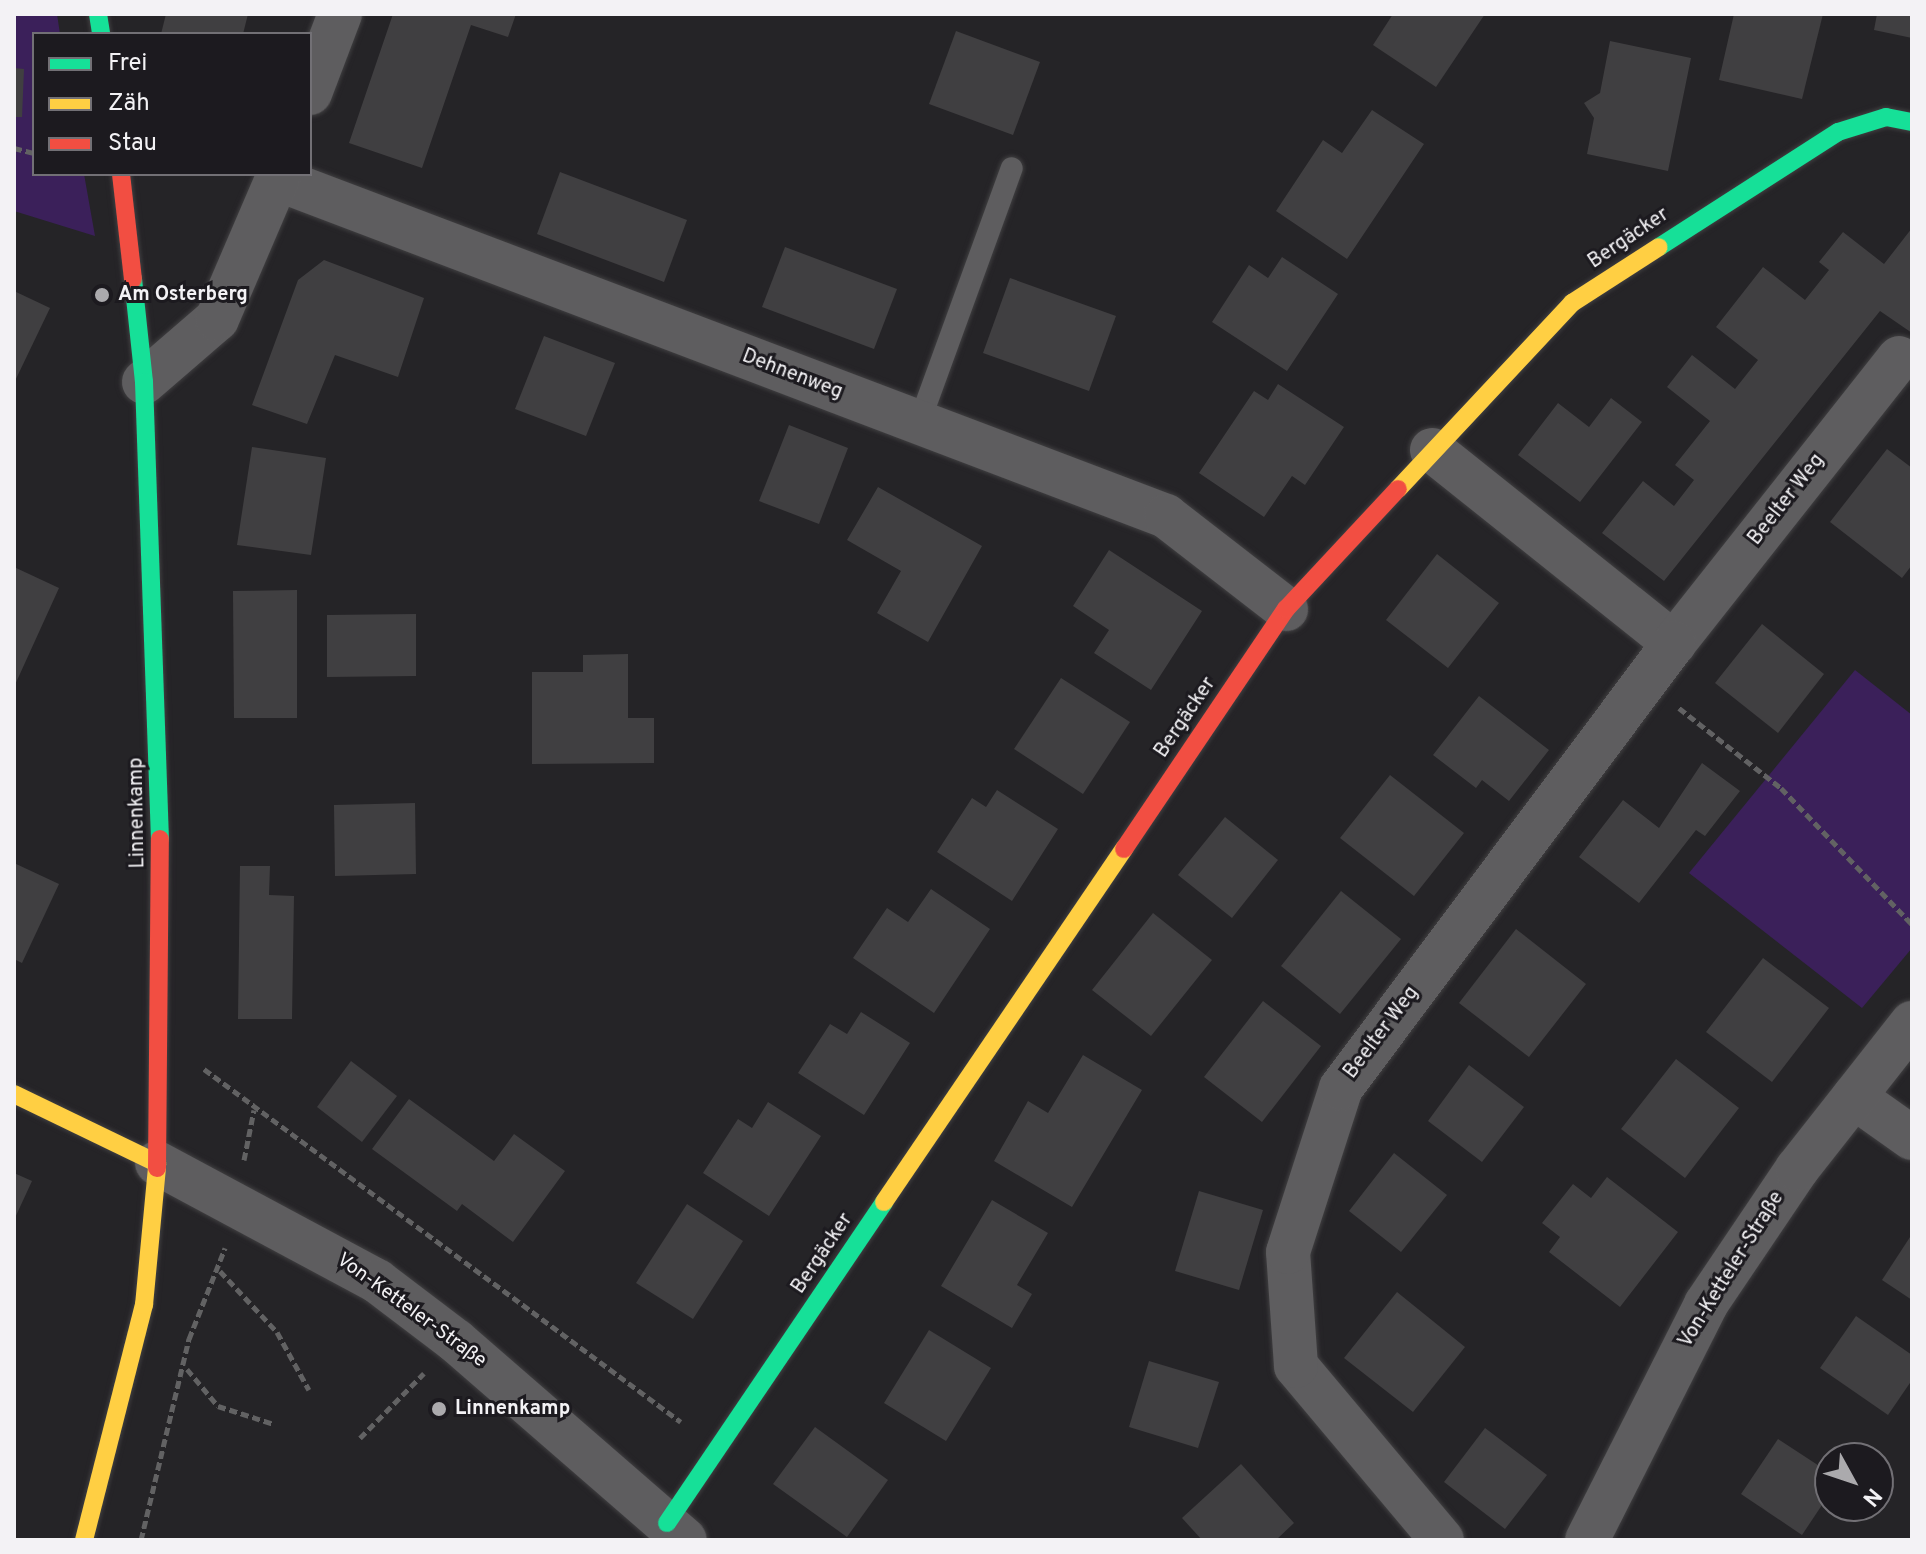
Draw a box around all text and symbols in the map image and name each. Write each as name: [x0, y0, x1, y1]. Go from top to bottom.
legend: [32, 32, 312, 176]
text: Frei: [108, 49, 147, 79]
text: Zäh: [108, 89, 150, 119]
text: Stau: [108, 129, 157, 159]
street label: Bergäcker: [1584, 203, 1674, 275]
place label: Am Osterberg: [118, 283, 248, 307]
marker: Am Osterberg: [93, 286, 111, 304]
street label: Dehnenweg: [738, 345, 846, 405]
street label: Beelter Weg: [1744, 449, 1830, 551]
street label: Bergäcker: [1150, 673, 1222, 763]
street label: Linnenkamp: [125, 757, 151, 869]
street label: Beelter Weg: [1339, 982, 1425, 1084]
street label: Von-Ketteler-Straße: [1674, 1188, 1790, 1352]
street label: Bergäcker: [787, 1209, 859, 1299]
street label: Von-Ketteler-Straße: [331, 1249, 491, 1373]
place label: Linnenkamp: [455, 1397, 570, 1421]
marker: Linnenkamp: [430, 1400, 448, 1418]
north arrow: [1814, 1442, 1894, 1522]
text: N: [1856, 1482, 1887, 1511]

